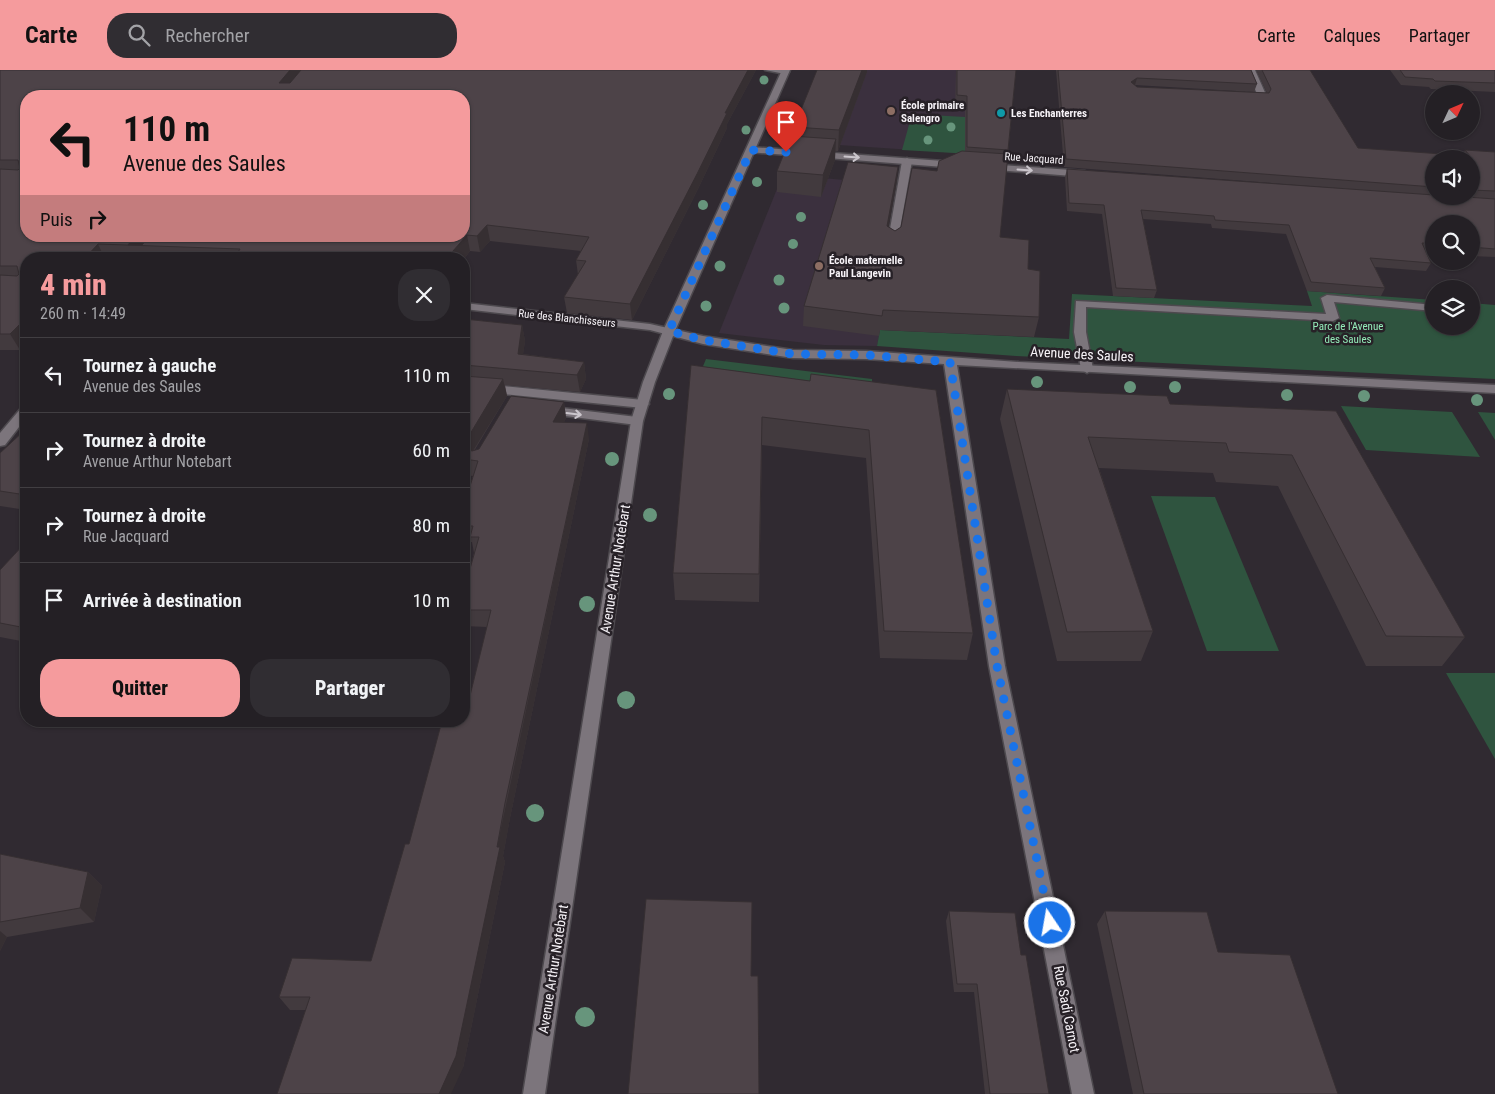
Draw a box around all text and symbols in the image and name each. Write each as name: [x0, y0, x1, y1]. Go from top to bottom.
search box: [107, 13, 457, 58]
text: Carte: [25, 21, 77, 49]
icon: search: [125, 21, 153, 49]
text: Rechercher: [165, 24, 249, 47]
text: Carte: [1257, 25, 1296, 46]
text: Calques: [1324, 25, 1381, 46]
text: Partager: [1409, 25, 1470, 46]
north arrow: [1425, 85, 1480, 140]
map controls: [1425, 85, 1480, 335]
place label: École primaire Salengro: [901, 99, 964, 125]
pin: [765, 101, 807, 152]
marker: École primaire Salengro: [885, 105, 897, 117]
marker: Les Enchanterres: [995, 107, 1007, 119]
place label: Les Enchanterres: [1011, 107, 1087, 120]
icon: arrive: [772, 108, 800, 136]
text: 110 m: [123, 109, 210, 150]
icon: left: [40, 110, 105, 175]
street label: Rue Jacquard: [1004, 150, 1064, 167]
button: sound: [1425, 150, 1480, 205]
text: Avenue des Saules: [123, 151, 286, 176]
one-way arrow: [844, 152, 860, 162]
one-way arrow: [1017, 165, 1033, 174]
icon: right: [83, 205, 111, 233]
text: Puis: [40, 208, 73, 231]
button: search: [1425, 215, 1480, 270]
place label: École maternelle Paul Langevin: [829, 254, 903, 280]
marker: École maternelle Paul Langevin: [813, 260, 825, 272]
text: 4 min: [40, 267, 107, 302]
button: close: [398, 269, 450, 321]
button: layers: [1425, 280, 1480, 335]
text: 260 m · 14:49: [40, 304, 126, 323]
street label: Rue des Blanchisseurs: [518, 307, 616, 330]
park label: Parc de l'Avenue des Saules: [1313, 320, 1383, 346]
street label: Avenue des Saules: [1030, 343, 1134, 365]
text: Tournez à gauche: [83, 354, 216, 377]
icon: left: [40, 361, 68, 389]
text: 110 m: [403, 364, 450, 387]
text: Avenue des Saules: [83, 377, 201, 396]
one-way arrow: [566, 409, 582, 419]
text: Tournez à droite: [83, 429, 206, 452]
icon: right: [40, 436, 68, 464]
text: 60 m: [413, 439, 450, 462]
text: Avenue Arthur Notebart: [83, 452, 232, 471]
street label: Avenue Arthur Notebart: [597, 503, 633, 635]
text: Tournez à droite: [83, 504, 206, 527]
icon: right: [40, 511, 68, 539]
text: 80 m: [413, 514, 450, 537]
text: Rue Jacquard: [83, 527, 169, 546]
icon: arrive: [40, 586, 68, 614]
text: Arrivée à destination: [83, 589, 242, 612]
text: 10 m: [413, 589, 450, 612]
button: Quitter: [40, 659, 240, 717]
button: Partager: [250, 659, 450, 717]
position arrow: [1023, 896, 1075, 948]
street label: Avenue Arthur Notebart: [535, 903, 571, 1035]
street label: Rue Sadi Carnot: [1051, 964, 1083, 1054]

